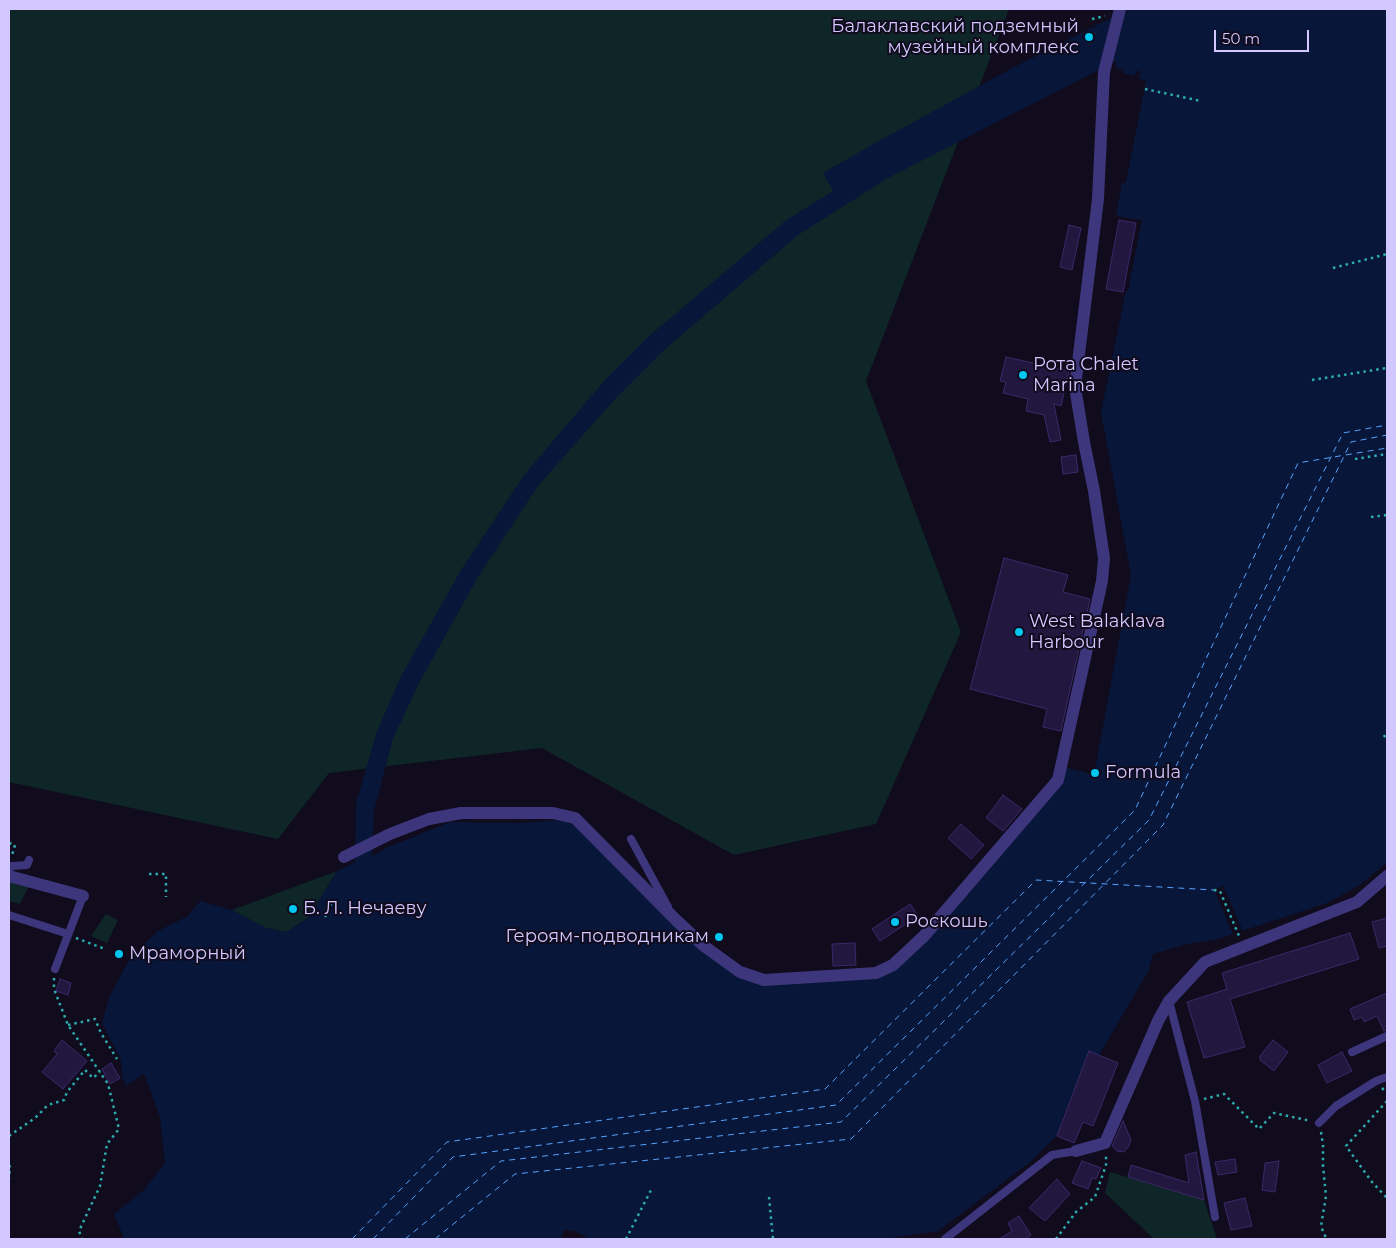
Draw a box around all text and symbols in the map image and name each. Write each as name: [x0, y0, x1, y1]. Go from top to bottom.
place label: Балаклавский подземный музейный комплекс: [831, 16, 1079, 58]
scale bar: [1216, 20, 1311, 52]
text: 50 m: [1222, 29, 1260, 48]
marker: Балаклавский подземный музейный комплекс: [1083, 31, 1095, 43]
place label: Рота Chalet Marina: [1033, 354, 1139, 396]
marker: Рота Chalet Marina: [1017, 369, 1029, 381]
place label: West Balaklava Harbour: [1029, 611, 1165, 654]
marker: West Balaklava Harbour: [1013, 626, 1025, 638]
place label: Formula: [1105, 762, 1181, 784]
marker: Formula: [1089, 767, 1101, 779]
place label: Б. Л. Нечаеву: [303, 898, 427, 920]
marker: Б. Л. Нечаеву: [287, 903, 299, 915]
place label: Роскошь: [905, 911, 988, 933]
marker: Роскошь: [889, 916, 901, 928]
place label: Героям-подводникам: [505, 926, 709, 948]
marker: Героям-подводникам: [713, 931, 725, 943]
place label: Мраморный: [129, 943, 246, 965]
marker: Мраморный: [113, 948, 125, 960]

